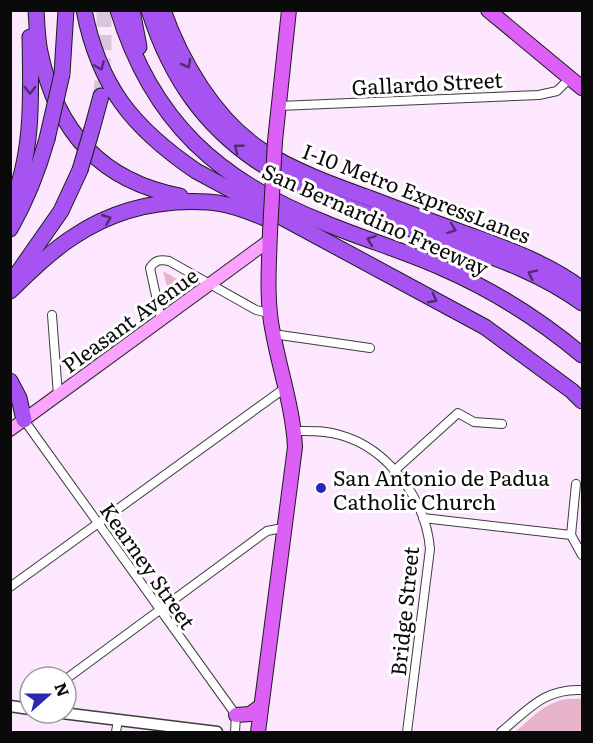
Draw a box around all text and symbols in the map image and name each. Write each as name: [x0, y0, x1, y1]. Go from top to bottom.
one-way arrow: [180, 57, 192, 68]
one-way arrow: [93, 60, 105, 71]
street label: Gallardo Street: [351, 63, 504, 101]
one-way arrow: [24, 85, 36, 94]
street label: I-10 Metro ExpressLanes: [298, 134, 536, 250]
one-way arrow: [234, 145, 245, 156]
street label: San Bernardino Freeway: [258, 154, 495, 282]
one-way arrow: [101, 214, 112, 226]
one-way arrow: [446, 221, 457, 234]
one-way arrow: [366, 235, 376, 248]
street label: Pleasant Avenue: [54, 259, 204, 379]
one-way arrow: [527, 269, 538, 281]
one-way arrow: [427, 292, 437, 303]
place label: San Antonio de Padua Catholic Church: [333, 461, 550, 516]
marker: San Antonio de Padua Catholic Church: [314, 481, 328, 495]
street label: Kearney Street: [94, 495, 204, 635]
street label: Bridge Street: [381, 544, 425, 677]
north arrow: [18, 665, 78, 725]
text: N: [49, 679, 77, 700]

